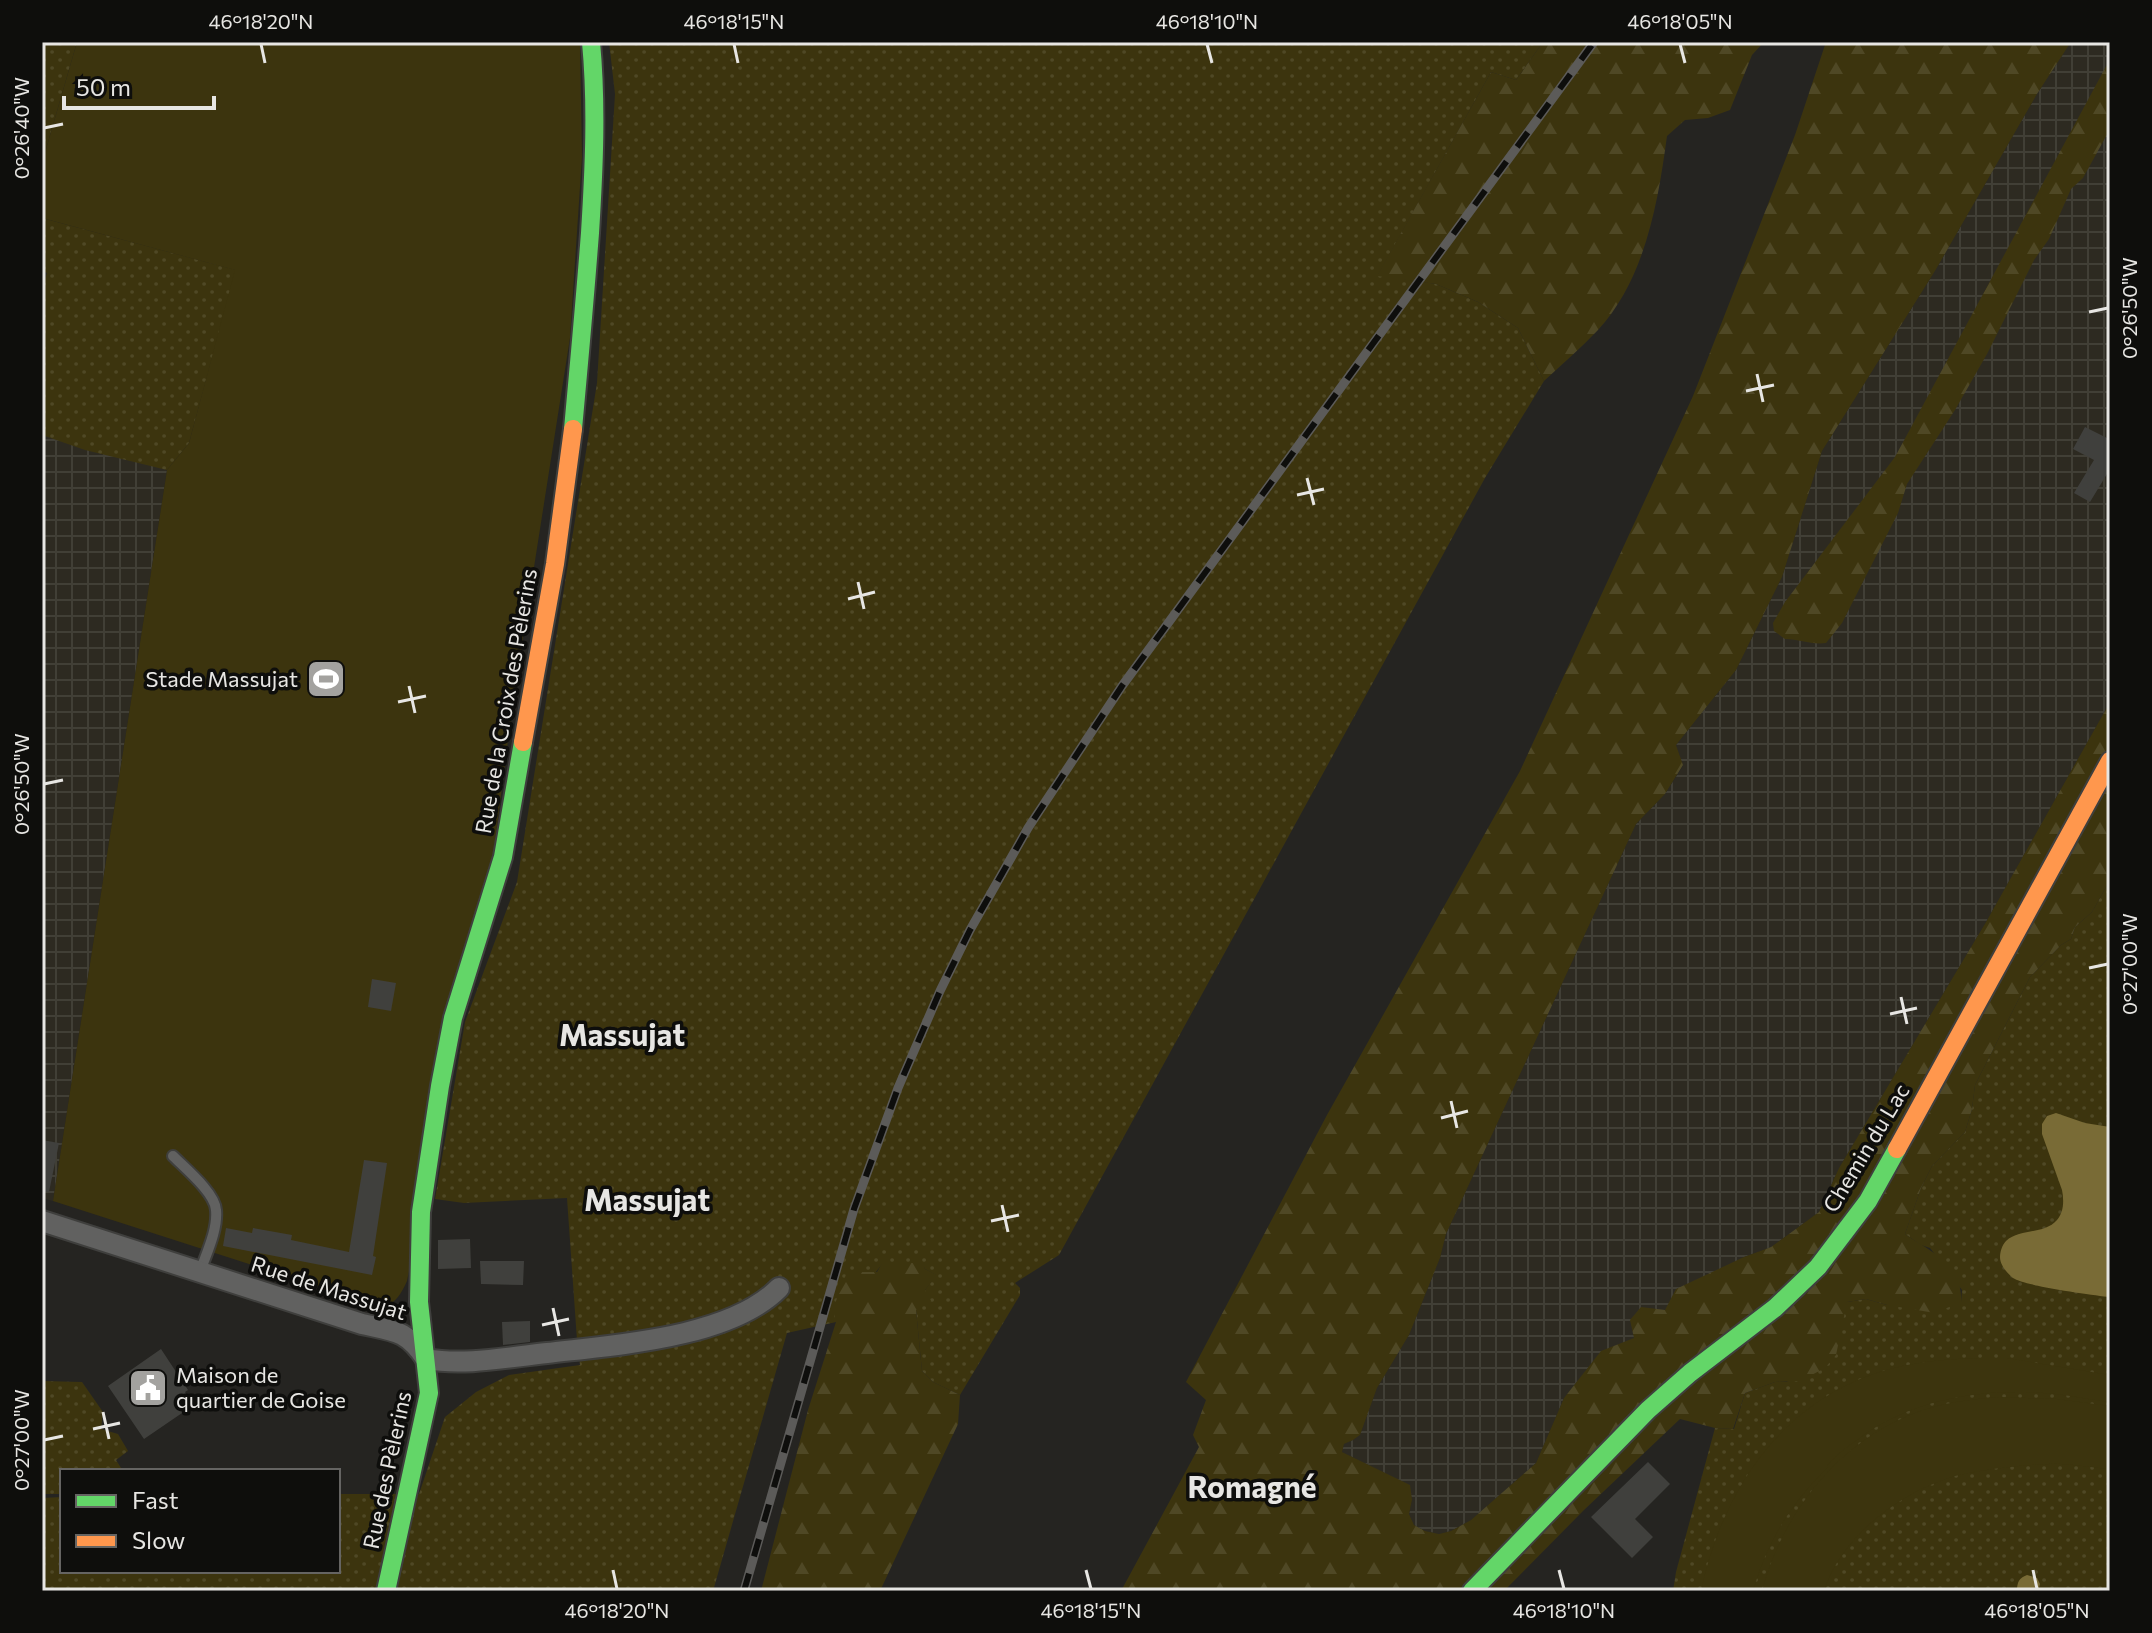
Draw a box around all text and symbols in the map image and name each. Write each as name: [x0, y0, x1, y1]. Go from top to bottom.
text: 46°18'20"N: [209, 9, 313, 33]
text: 46°18'15"N: [684, 9, 784, 33]
text: 46°18'10"N: [1156, 9, 1258, 33]
text: 46°18'05"N: [1627, 9, 1733, 33]
scale bar: [64, 60, 214, 110]
text: 50 m: [76, 72, 131, 101]
text: 0°26'40"W: [9, 77, 33, 179]
text: 0°26'50"W: [2117, 257, 2141, 359]
street label: Rue de la Croix des Pèlerins: [469, 566, 542, 836]
sports icon: Stade Massujat: [305, 658, 347, 700]
place label: Stade Massujat: [146, 665, 298, 692]
text: 0°26'50"W: [9, 733, 33, 835]
text: 0°27'00"W: [2117, 913, 2141, 1015]
district label: Massujat: [559, 1015, 685, 1052]
street label: Chemin du Lac: [1817, 1079, 1915, 1217]
district label: Massujat: [584, 1180, 710, 1217]
street label: Rue de Massujat: [248, 1250, 410, 1325]
place label: Maison de quartier de Goise: [176, 1361, 346, 1413]
public building icon: Maison de quartier de Goise: [127, 1367, 169, 1409]
text: 0°27'00"W: [9, 1389, 33, 1491]
street label: Rue des Pèlerins: [357, 1389, 416, 1551]
district label: Romagné: [1187, 1467, 1317, 1504]
legend: [60, 1469, 340, 1573]
text: Fast: [132, 1485, 179, 1514]
text: Slow: [132, 1525, 185, 1554]
text: 46°18'20"N: [565, 1598, 669, 1622]
text: 46°18'15"N: [1041, 1598, 1141, 1622]
text: 46°18'10"N: [1513, 1598, 1615, 1622]
text: 46°18'05"N: [1984, 1598, 2090, 1622]

